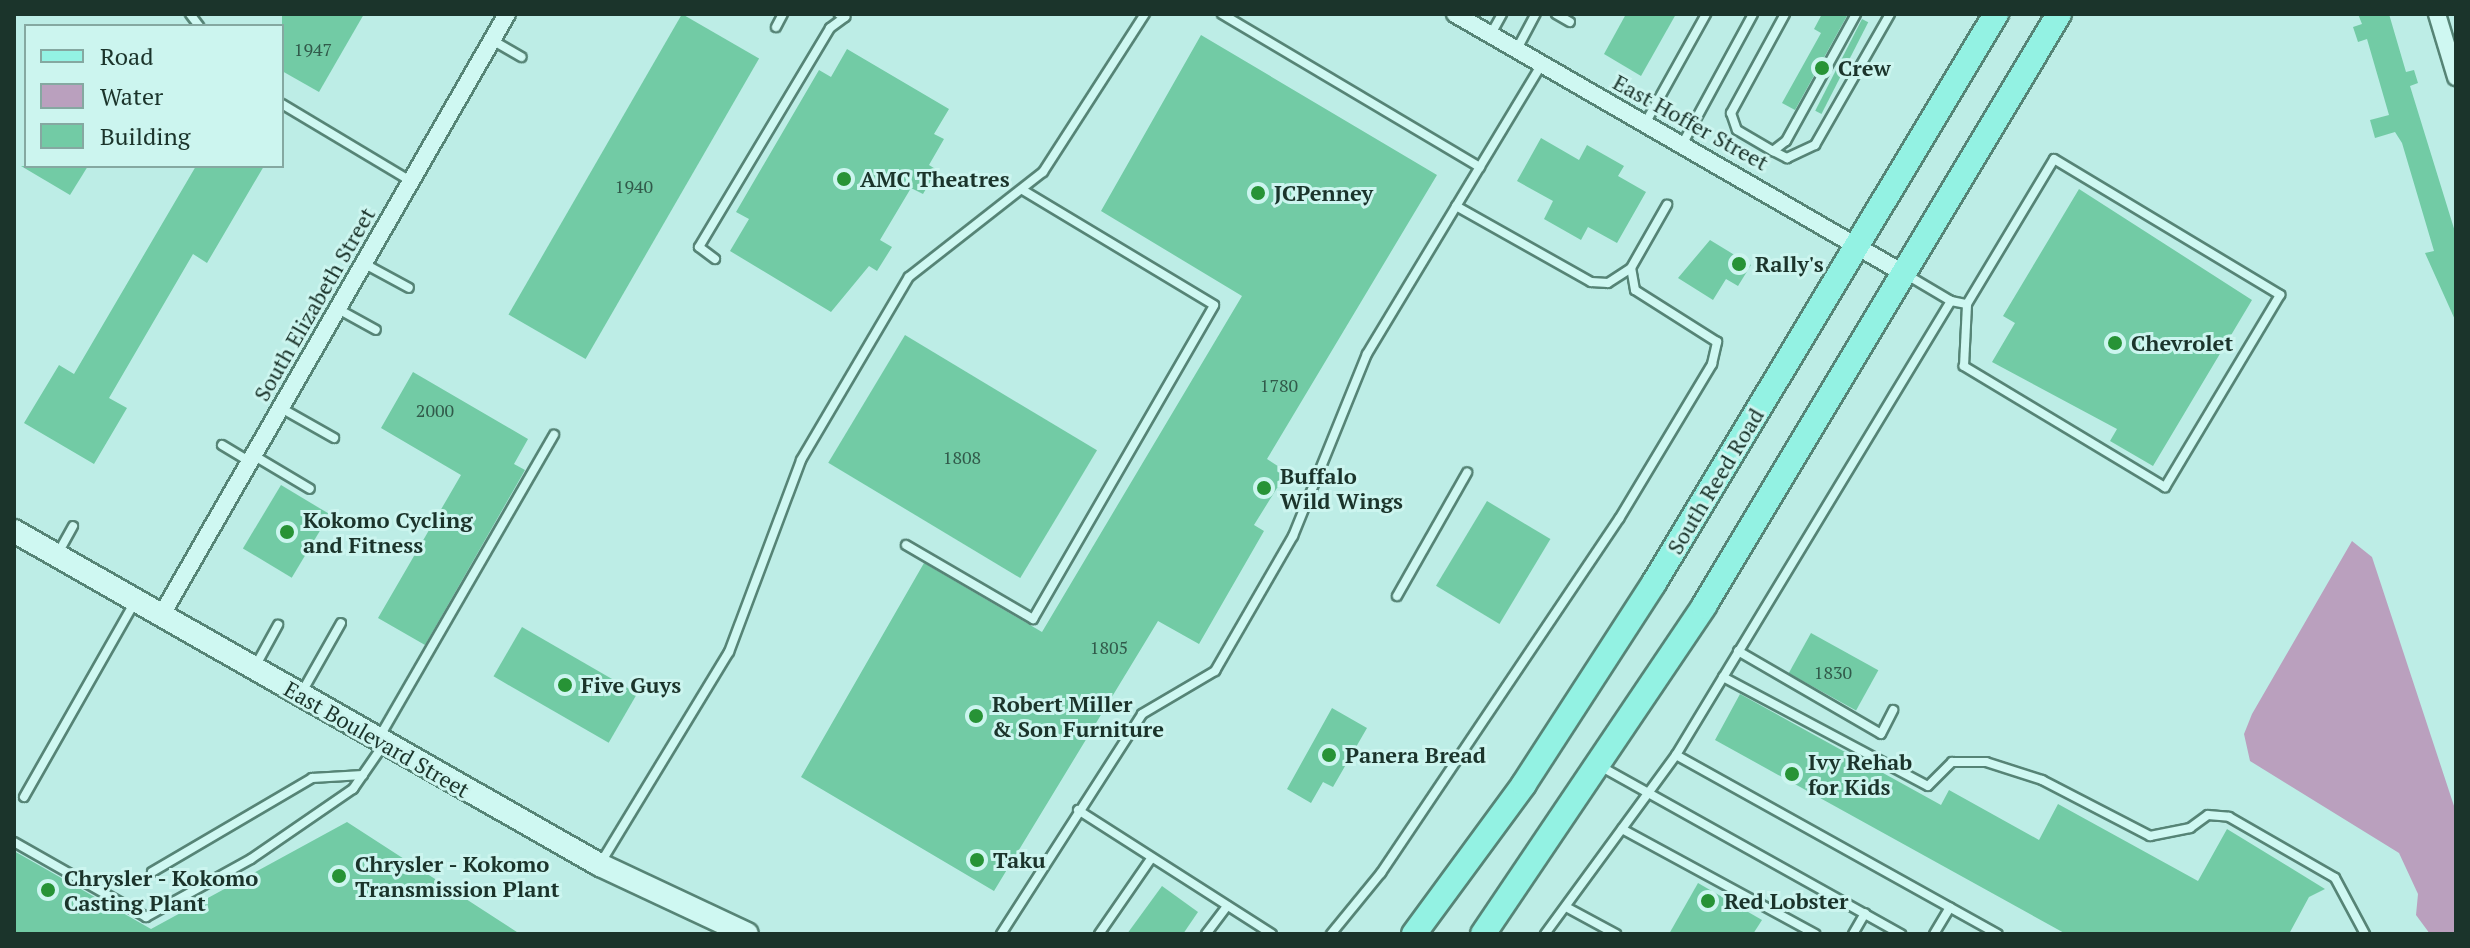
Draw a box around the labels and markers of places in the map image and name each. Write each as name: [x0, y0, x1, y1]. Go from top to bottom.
place label: Crew: [1838, 55, 1891, 81]
marker: Crew: [1813, 59, 1831, 77]
place label: AMC Theatres: [860, 166, 1010, 192]
marker: AMC Theatres: [835, 170, 853, 188]
place label: JCPenney: [1274, 180, 1373, 206]
marker: JCPenney: [1249, 184, 1267, 202]
place label: Rally's: [1755, 251, 1824, 277]
marker: Rally's: [1730, 255, 1748, 273]
place label: Chevrolet: [2131, 330, 2233, 356]
marker: Chevrolet: [2106, 334, 2124, 352]
place label: Buffalo Wild Wings: [1280, 462, 1403, 514]
marker: Buffalo Wild Wings: [1255, 479, 1273, 497]
place label: Kokomo Cycling and Fitness: [303, 506, 473, 558]
marker: Kokomo Cycling and Fitness: [278, 523, 296, 541]
place label: Five Guys: [581, 672, 681, 698]
marker: Five Guys: [556, 676, 574, 694]
place label: Robert Miller & Son Furniture: [992, 690, 1164, 742]
marker: Robert Miller & Son Furniture: [967, 707, 985, 725]
place label: Panera Bread: [1345, 742, 1486, 768]
marker: Panera Bread: [1320, 746, 1338, 764]
place label: Ivy Rehab for Kids: [1808, 748, 1912, 800]
marker: Ivy Rehab for Kids: [1783, 765, 1801, 783]
place label: Taku: [993, 847, 1046, 873]
place label: Chrysler - Kokomo Transmission Plant: [355, 850, 559, 902]
marker: Taku: [968, 851, 986, 869]
place label: Chrysler - Kokomo Casting Plant: [64, 864, 260, 916]
marker: Chrysler - Kokomo Transmission Plant: [330, 867, 348, 885]
marker: Chrysler - Kokomo Casting Plant: [39, 881, 57, 899]
place label: Red Lobster: [1724, 888, 1849, 914]
marker: Red Lobster: [1699, 892, 1717, 910]

